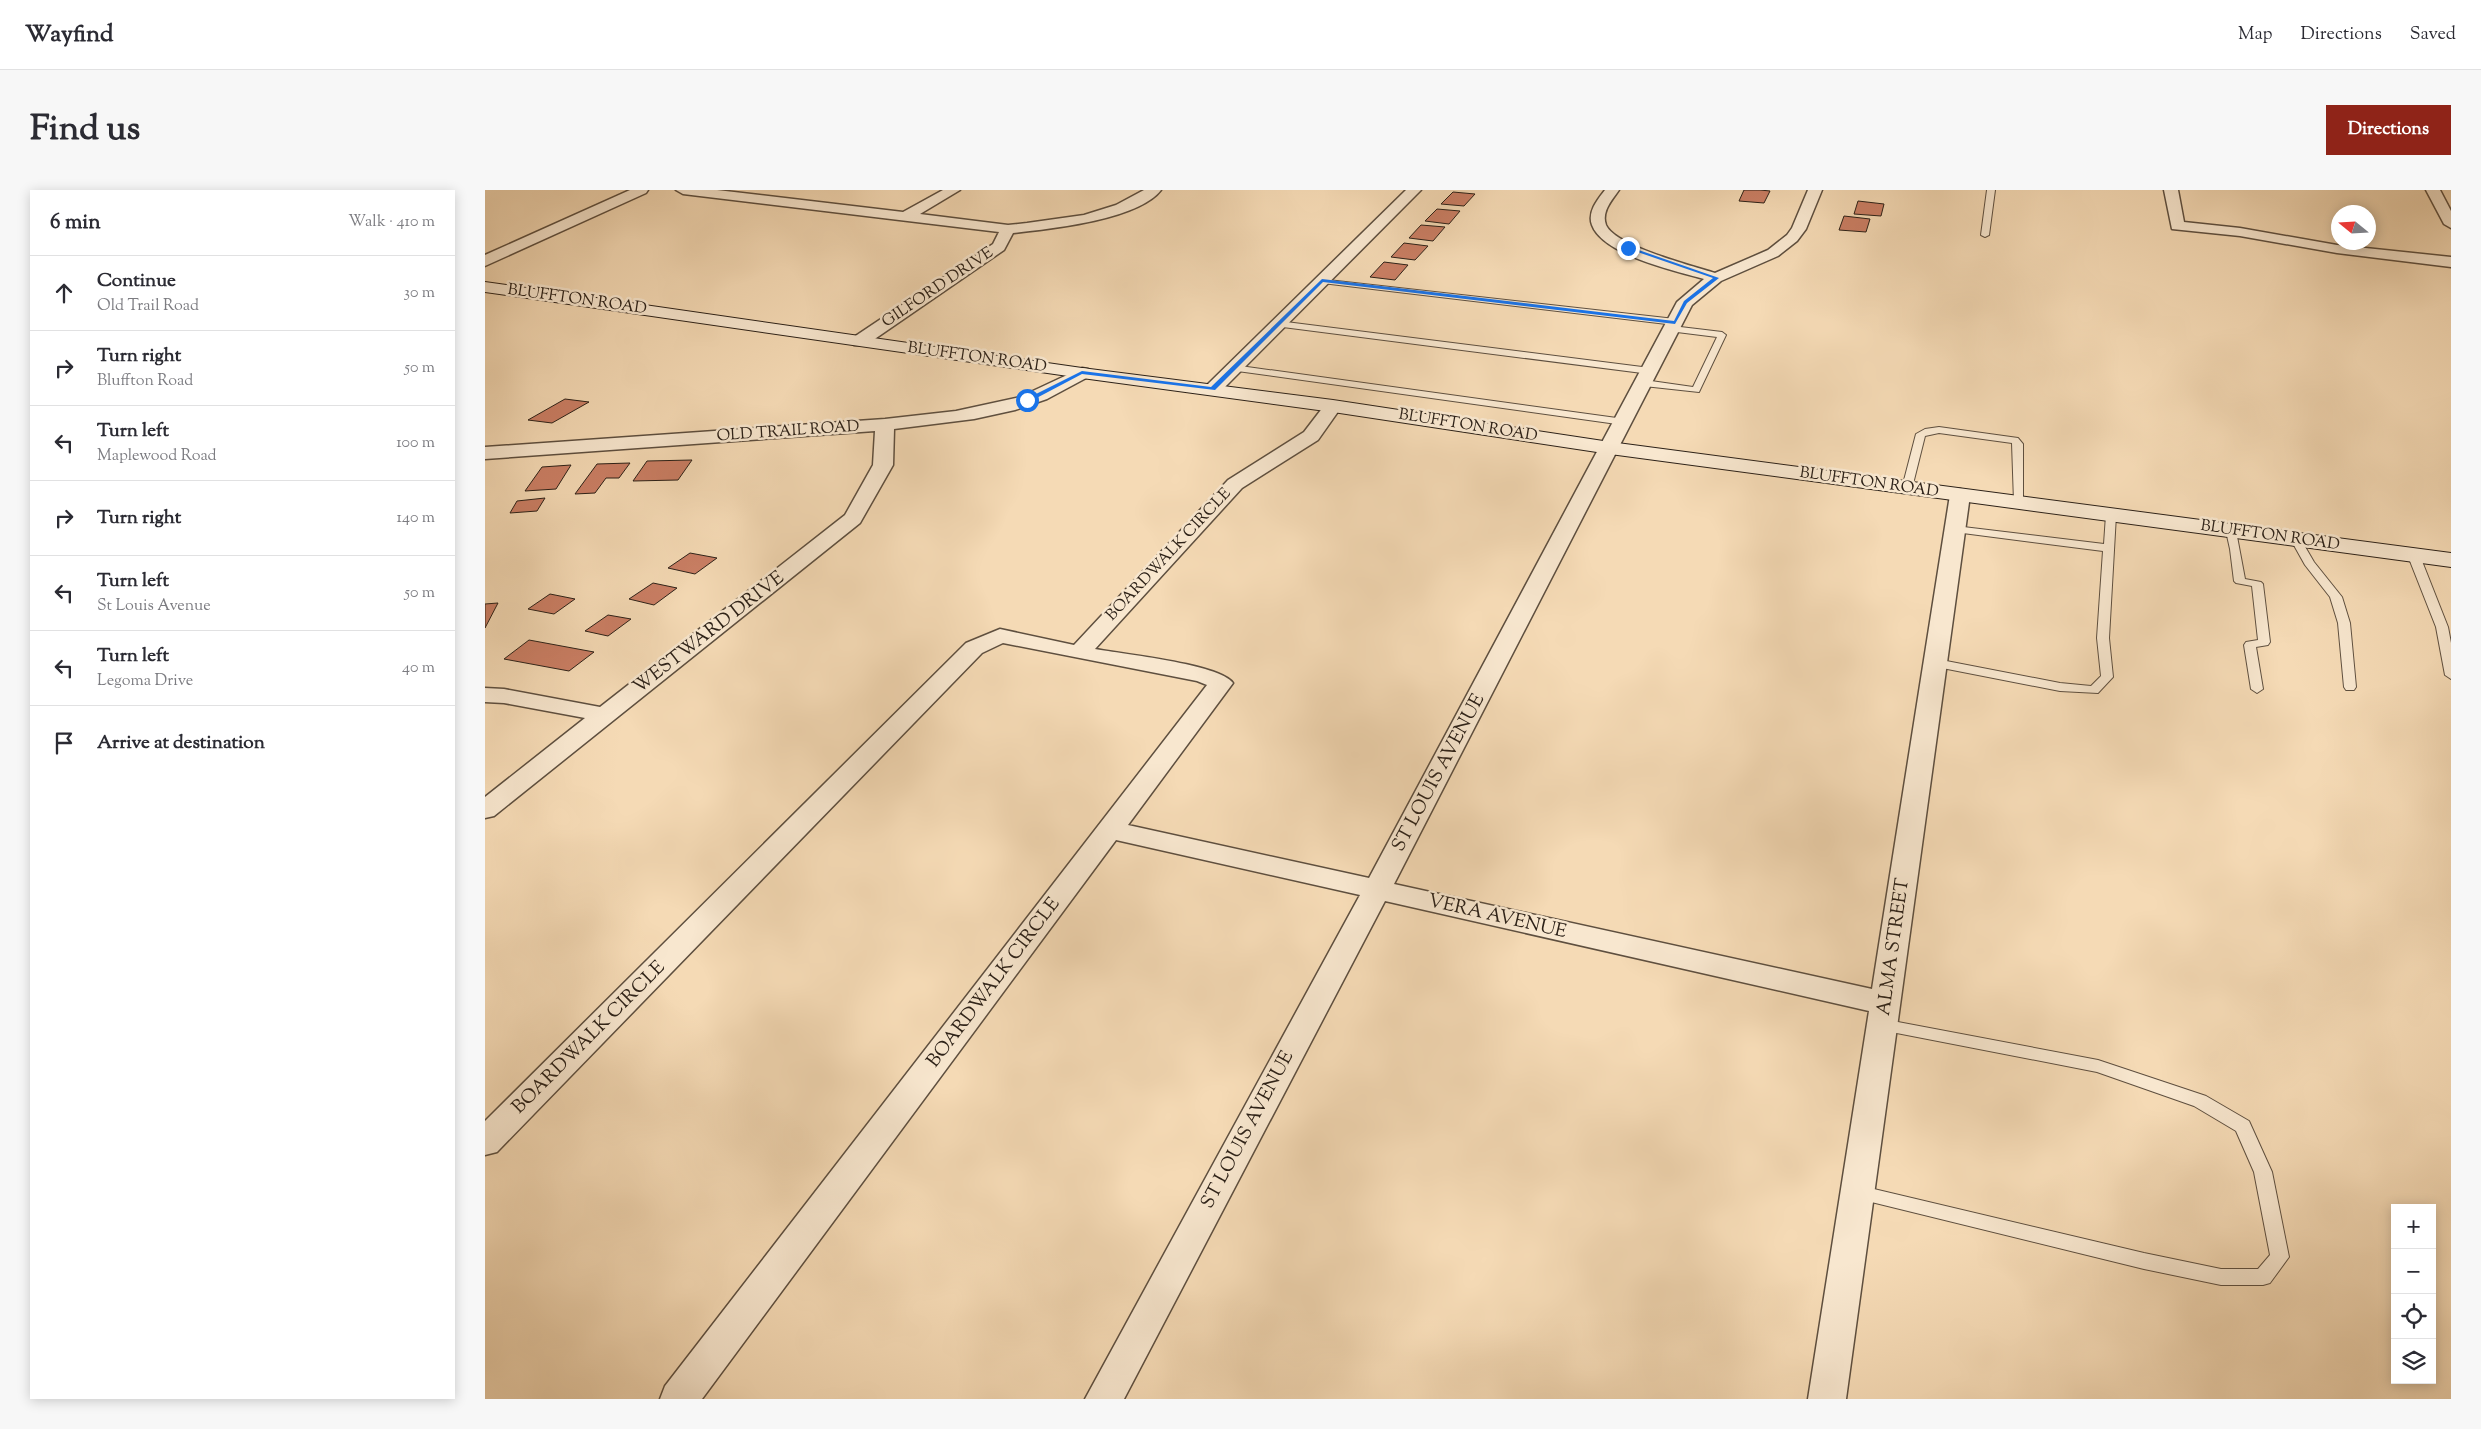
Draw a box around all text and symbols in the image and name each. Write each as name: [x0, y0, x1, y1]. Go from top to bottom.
text: Wayfind: [25, 18, 113, 52]
text: Map: [2238, 22, 2273, 48]
text: Directions: [2301, 22, 2382, 48]
text: Saved: [2410, 22, 2456, 48]
text: Find us: [30, 105, 140, 156]
button: Directions: [2326, 105, 2451, 155]
north arrow: [2331, 205, 2376, 250]
text: 6 min: [50, 208, 101, 238]
text: Walk · 410 m: [348, 211, 435, 234]
route end: [1617, 237, 1640, 260]
street label: GILFORD DRIVE: [878, 242, 999, 334]
text: Continue: [97, 268, 176, 295]
icon: ahead: [50, 279, 78, 307]
street label: BLUFFTON ROAD: [506, 279, 648, 321]
text: 30 m: [404, 282, 435, 305]
text: Old Trail Road: [97, 295, 199, 318]
street label: BLUFFTON ROAD: [906, 337, 1048, 379]
text: Turn right: [97, 343, 181, 370]
icon: right: [50, 354, 78, 382]
text: 50 m: [404, 357, 435, 380]
text: Bluffton Road: [97, 370, 193, 393]
route start: [1016, 389, 1039, 412]
street label: BLUFFTON ROAD: [1397, 404, 1539, 448]
street label: OLD TRAIL ROAD: [716, 416, 860, 448]
text: Turn left: [97, 418, 169, 445]
icon: left: [50, 429, 78, 457]
text: 100 m: [396, 432, 435, 455]
text: Maplewood Road: [97, 445, 217, 468]
street label: BLUFFTON ROAD: [1798, 462, 1940, 504]
street label: BOARDWALK CIRCLE: [1101, 483, 1237, 627]
icon: right: [50, 504, 78, 532]
text: Turn right: [97, 505, 181, 532]
text: 140 m: [397, 507, 435, 530]
street label: BLUFFTON ROAD: [2199, 515, 2341, 557]
street label: WESTWARD DRIVE: [628, 565, 791, 701]
text: Turn left: [97, 568, 169, 595]
icon: left: [50, 579, 78, 607]
text: 50 m: [404, 582, 435, 605]
text: St Louis Avenue: [97, 595, 211, 618]
text: Turn left: [97, 643, 169, 670]
icon: left: [50, 654, 78, 682]
text: 40 m: [402, 657, 435, 680]
text: Legoma Drive: [97, 670, 193, 693]
street label: ST LOUIS AVENUE: [1386, 689, 1492, 857]
icon: arrive: [50, 729, 78, 757]
text: Arrive at destination: [97, 730, 265, 757]
street label: ALMA STREET: [1871, 877, 1917, 1017]
street label: VERA AVENUE: [1425, 888, 1570, 946]
street label: BOARDWALK CIRCLE: [921, 892, 1067, 1074]
street label: BOARDWALK CIRCLE: [506, 955, 672, 1121]
street label: ST LOUIS AVENUE: [1195, 1046, 1301, 1214]
map controls: [2391, 1204, 2436, 1384]
button: +: [2391, 1204, 2436, 1249]
button: −: [2391, 1249, 2436, 1294]
button: locate: [2391, 1294, 2436, 1339]
button: layers: [2391, 1339, 2436, 1384]

